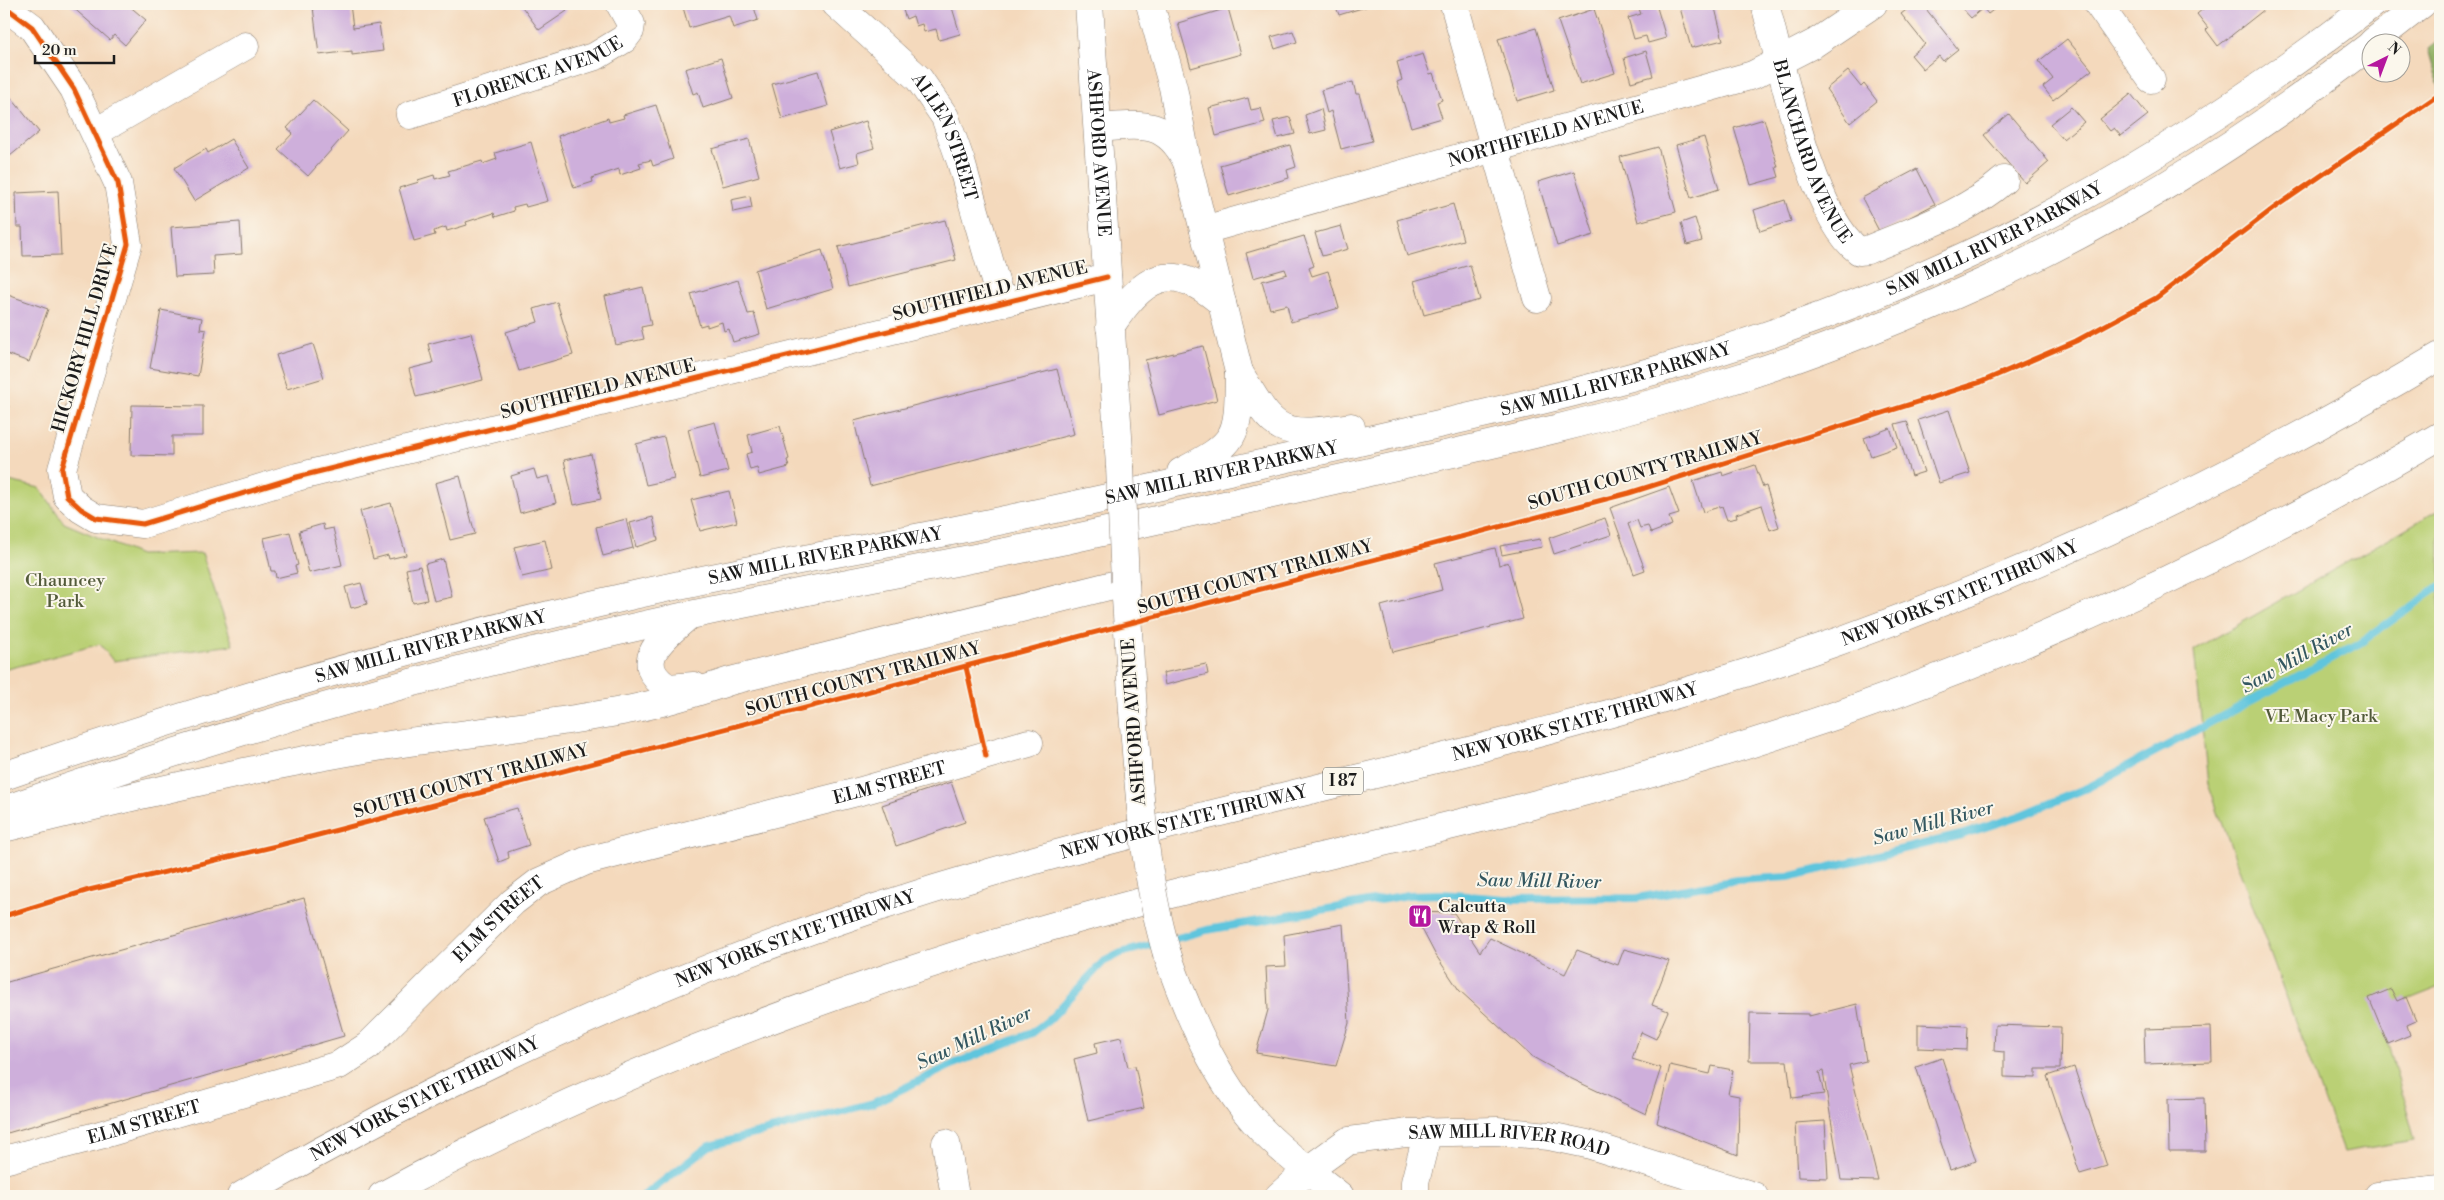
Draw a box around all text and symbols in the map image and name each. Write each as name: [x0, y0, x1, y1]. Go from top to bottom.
street label: FLORENCE AVENUE: [450, 31, 627, 112]
scale bar: [35, 32, 114, 64]
north arrow: [2362, 32, 2412, 82]
text: N: [2384, 39, 2404, 59]
text: 20 m: [42, 41, 77, 60]
street label: BLANCHARD AVENUE: [1768, 56, 1857, 248]
street label: ALLEN STREET: [906, 67, 983, 203]
street label: ASHFORD AVENUE: [1082, 67, 1116, 237]
street label: NORTHFIELD AVENUE: [1445, 95, 1646, 172]
street label: SAW MILL RIVER PARKWAY: [1883, 176, 2108, 301]
street label: HICKORY HILL DRIVE: [47, 241, 123, 435]
street label: SOUTHFIELD AVENUE: [890, 256, 1090, 326]
street label: SAW MILL RIVER PARKWAY: [1498, 336, 1735, 421]
street label: SOUTHFIELD AVENUE: [498, 354, 698, 424]
street label: SOUTH COUNTY TRAILWAY: [1525, 426, 1766, 515]
street label: SAW MILL RIVER PARKWAY: [1103, 435, 1341, 510]
street label: SAW MILL RIVER PARKWAY: [706, 521, 945, 590]
street label: SOUTH COUNTY TRAILWAY: [1135, 534, 1376, 620]
street label: NEW YORK STATE THRUWAY: [1838, 534, 2083, 651]
park label: Chauncey Park: [25, 569, 105, 613]
street label: SAW MILL RIVER PARKWAY: [312, 604, 549, 688]
water label: Saw Mill River: [2237, 617, 2358, 699]
street label: SOUTH COUNTY TRAILWAY: [743, 636, 984, 722]
street label: ASHFORD AVENUE: [1117, 638, 1151, 807]
street label: NEW YORK STATE THRUWAY: [1450, 677, 1702, 766]
park label: VE Macy Park: [2263, 705, 2379, 728]
street label: SOUTH COUNTY TRAILWAY: [351, 738, 592, 824]
street label: ELM STREET: [830, 756, 949, 809]
road number: I 87: [1323, 768, 1363, 794]
street label: NEW YORK STATE THRUWAY: [1058, 779, 1310, 864]
water label: Saw Mill River: [1870, 795, 1997, 851]
water label: Saw Mill River: [1477, 868, 1602, 894]
street label: ELM STREET: [448, 871, 549, 967]
street label: NEW YORK STATE THRUWAY: [672, 884, 919, 992]
place label: Calcutta Wrap & Roll: [1437, 895, 1536, 939]
restaurant icon: Calcutta Wrap & Roll: [1407, 903, 1433, 929]
water label: Saw Mill River: [912, 1000, 1036, 1075]
street label: NEW YORK STATE THRUWAY: [306, 1031, 544, 1166]
street label: ELM STREET: [85, 1095, 203, 1149]
street label: SAW MILL RIVER ROAD: [1408, 1119, 1613, 1162]

